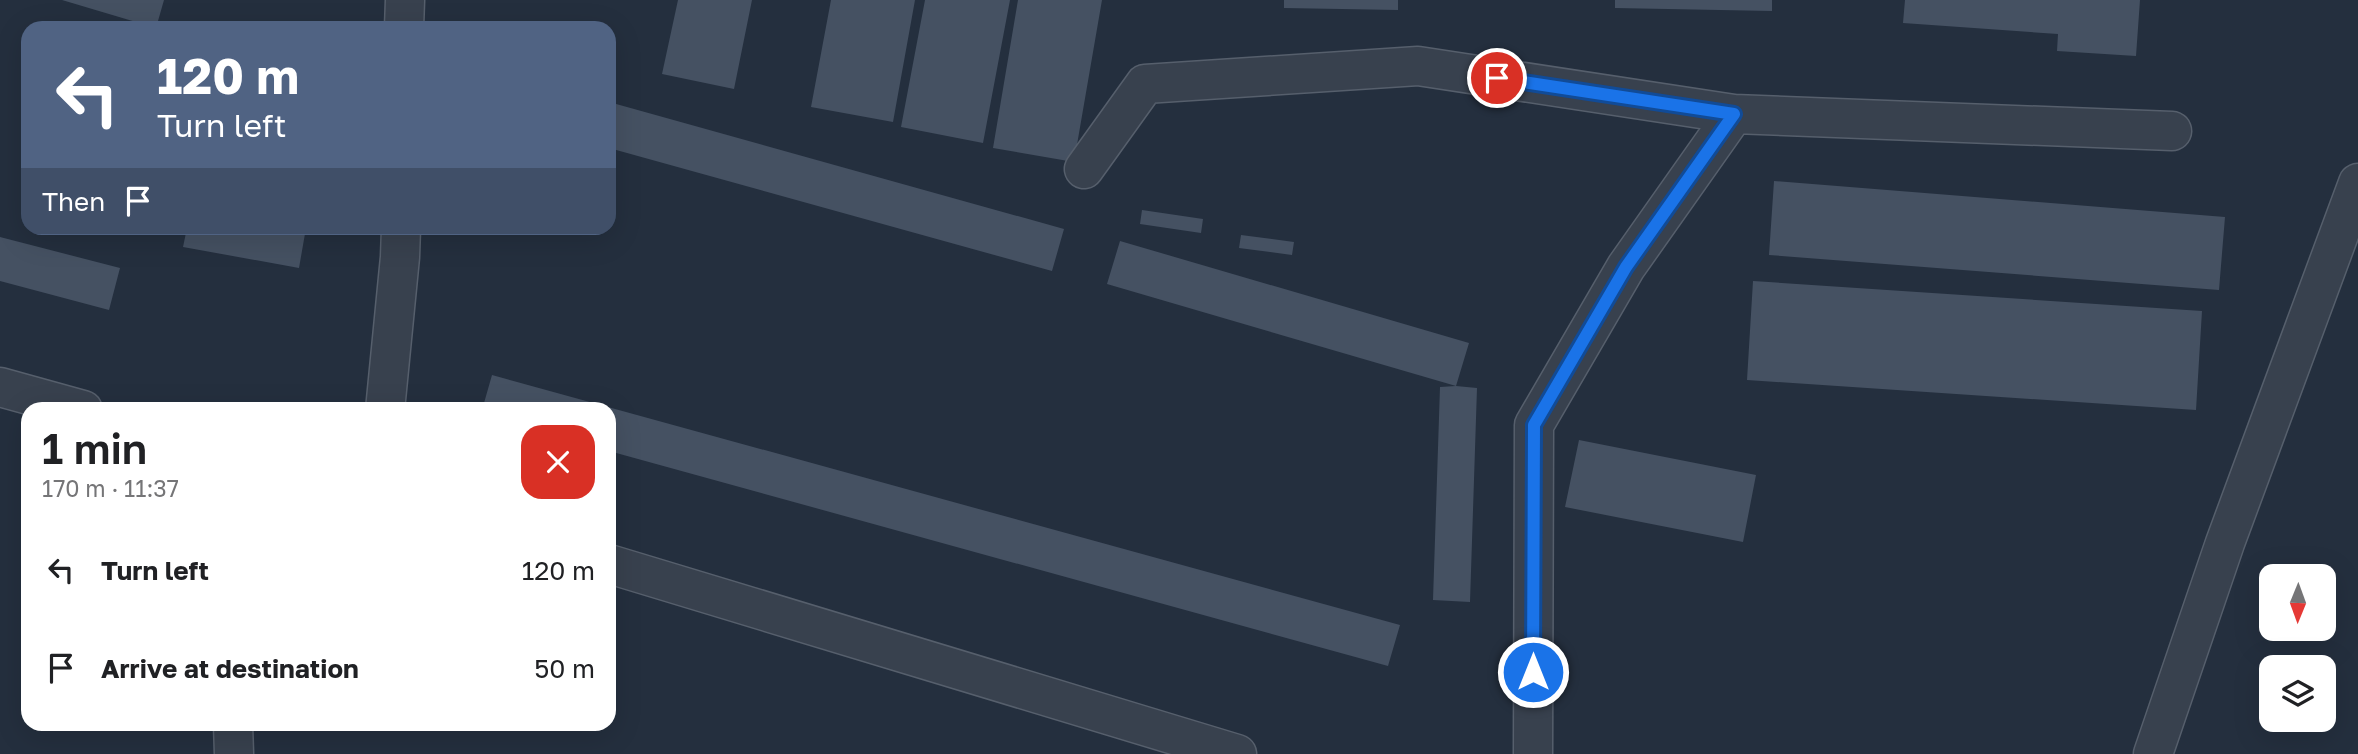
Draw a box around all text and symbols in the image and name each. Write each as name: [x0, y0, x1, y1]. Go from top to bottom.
text: 120 m: [157, 46, 299, 105]
pin: [1467, 48, 1527, 108]
icon: left: [42, 49, 133, 140]
icon: arrive: [1478, 59, 1516, 97]
text: Turn left: [157, 106, 286, 144]
icon: arrive: [119, 182, 157, 220]
text: Then: [42, 186, 105, 217]
text: 1 min: [42, 423, 147, 473]
button: close: [521, 425, 595, 499]
text: 170 m · 11:37: [42, 474, 179, 502]
icon: left: [42, 551, 80, 589]
text: Turn left: [101, 555, 209, 586]
text: 120 m: [522, 555, 595, 586]
north arrow: [2259, 564, 2336, 640]
map controls: [2259, 564, 2336, 732]
position arrow: [1496, 635, 1570, 709]
icon: arrive: [42, 649, 80, 687]
text: Arrive at destination: [101, 653, 359, 684]
text: 50 m: [534, 653, 595, 684]
button: layers: [2259, 655, 2336, 732]

